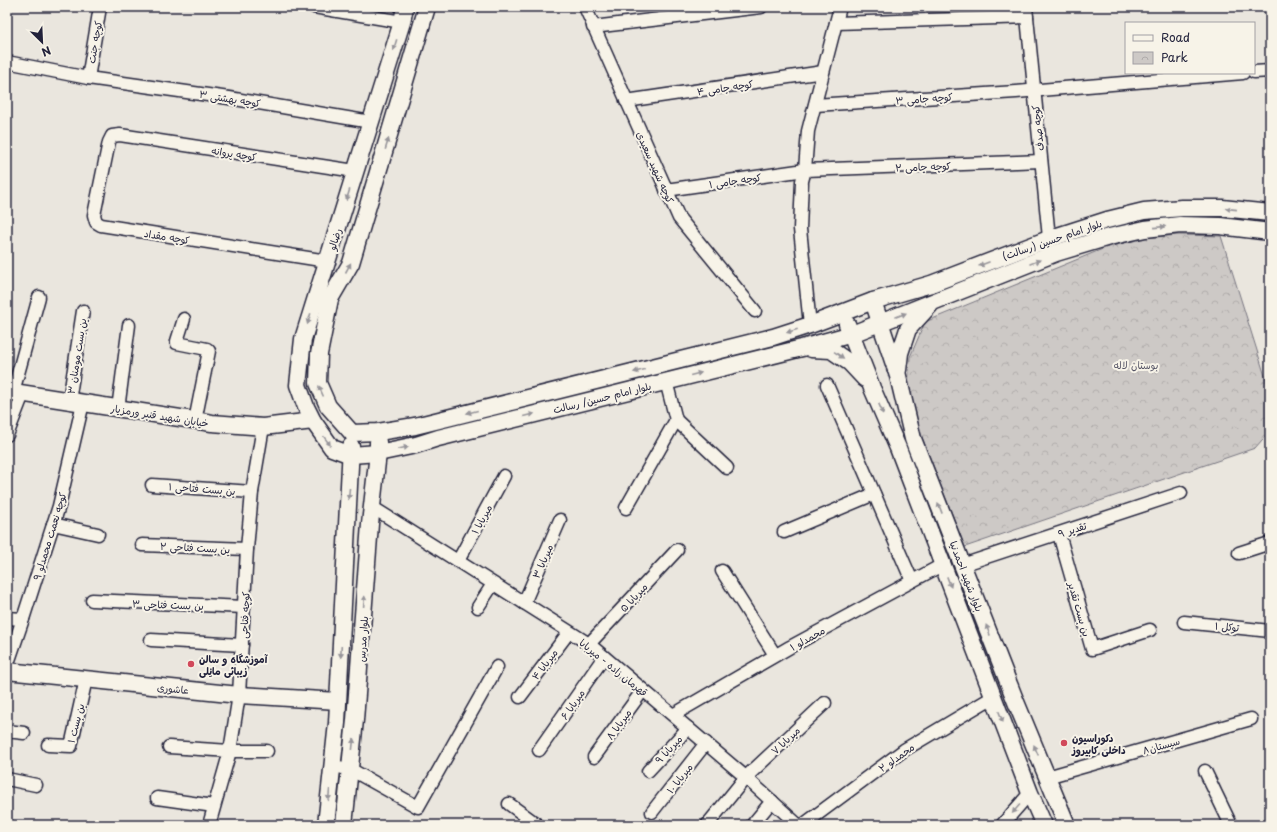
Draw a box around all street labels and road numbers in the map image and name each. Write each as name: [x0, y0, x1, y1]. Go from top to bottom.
street label: کوچه جنت: [83, 20, 105, 64]
street label: کوچه جامی ۴: [696, 76, 754, 99]
street label: کوچه بهشتی ۳: [198, 86, 262, 111]
street label: کوچه جامی ۳: [895, 89, 953, 108]
street label: کوچه صدف: [1027, 104, 1047, 152]
street label: کوچه شهید سعیدی: [633, 129, 679, 205]
street label: کوچه پروانه: [210, 142, 258, 164]
street label: کوچه جامی ۲: [895, 158, 951, 175]
street label: کوچه جامی ۱: [708, 169, 762, 192]
street label: بلوار امام حسین (رسالت): [1000, 215, 1104, 264]
street label: کوچه مقداد: [143, 225, 191, 247]
street label: رضالو: [323, 226, 345, 253]
street label: ۳ بن بست مومنان: [63, 317, 90, 395]
street label: بلوار امام حسین/ رسالت: [551, 378, 653, 417]
street label: خیابان شهید قنبر ورمزیار: [109, 400, 210, 430]
street label: بن بست فتاحی ۱: [168, 478, 236, 499]
street label: کوچه نعمت محمدلو ۹: [28, 490, 70, 582]
street label: میربابا ۱: [467, 501, 495, 536]
street label: ۹ تقدیر: [1056, 517, 1088, 541]
street label: بن بست فتاحی ۲: [159, 538, 231, 557]
street label: بلوار شهید احمدنیا: [947, 538, 987, 614]
street label: میربابا ۳: [528, 541, 556, 581]
street label: میربابا ۵: [616, 579, 650, 615]
street label: بن بست تقدیر: [1065, 579, 1095, 638]
street label: کوچه فتاحی: [235, 591, 254, 639]
street label: بن بست فتاحی ۳: [132, 595, 204, 614]
street label: بلوار مدرس: [353, 615, 371, 663]
street label: توکل ۱: [1214, 617, 1240, 635]
street label: محمدلو ۱: [787, 622, 828, 655]
street label: قهرمان زاده - میربابا: [577, 635, 651, 699]
street label: میربابا ۴: [527, 645, 561, 683]
street label: عاشوری: [156, 679, 190, 697]
street label: میربابا ۶: [556, 686, 588, 722]
street label: ۱ بن بست: [63, 702, 87, 744]
street label: میربابا ۸: [602, 705, 634, 743]
street label: میربابا ۷: [767, 722, 803, 757]
street label: میربابا ۹: [651, 731, 685, 767]
street label: سیستان۸: [1141, 732, 1182, 757]
street label: محمدلو ۲: [875, 739, 918, 776]
street label: میربابا ۱۰: [662, 760, 696, 796]

